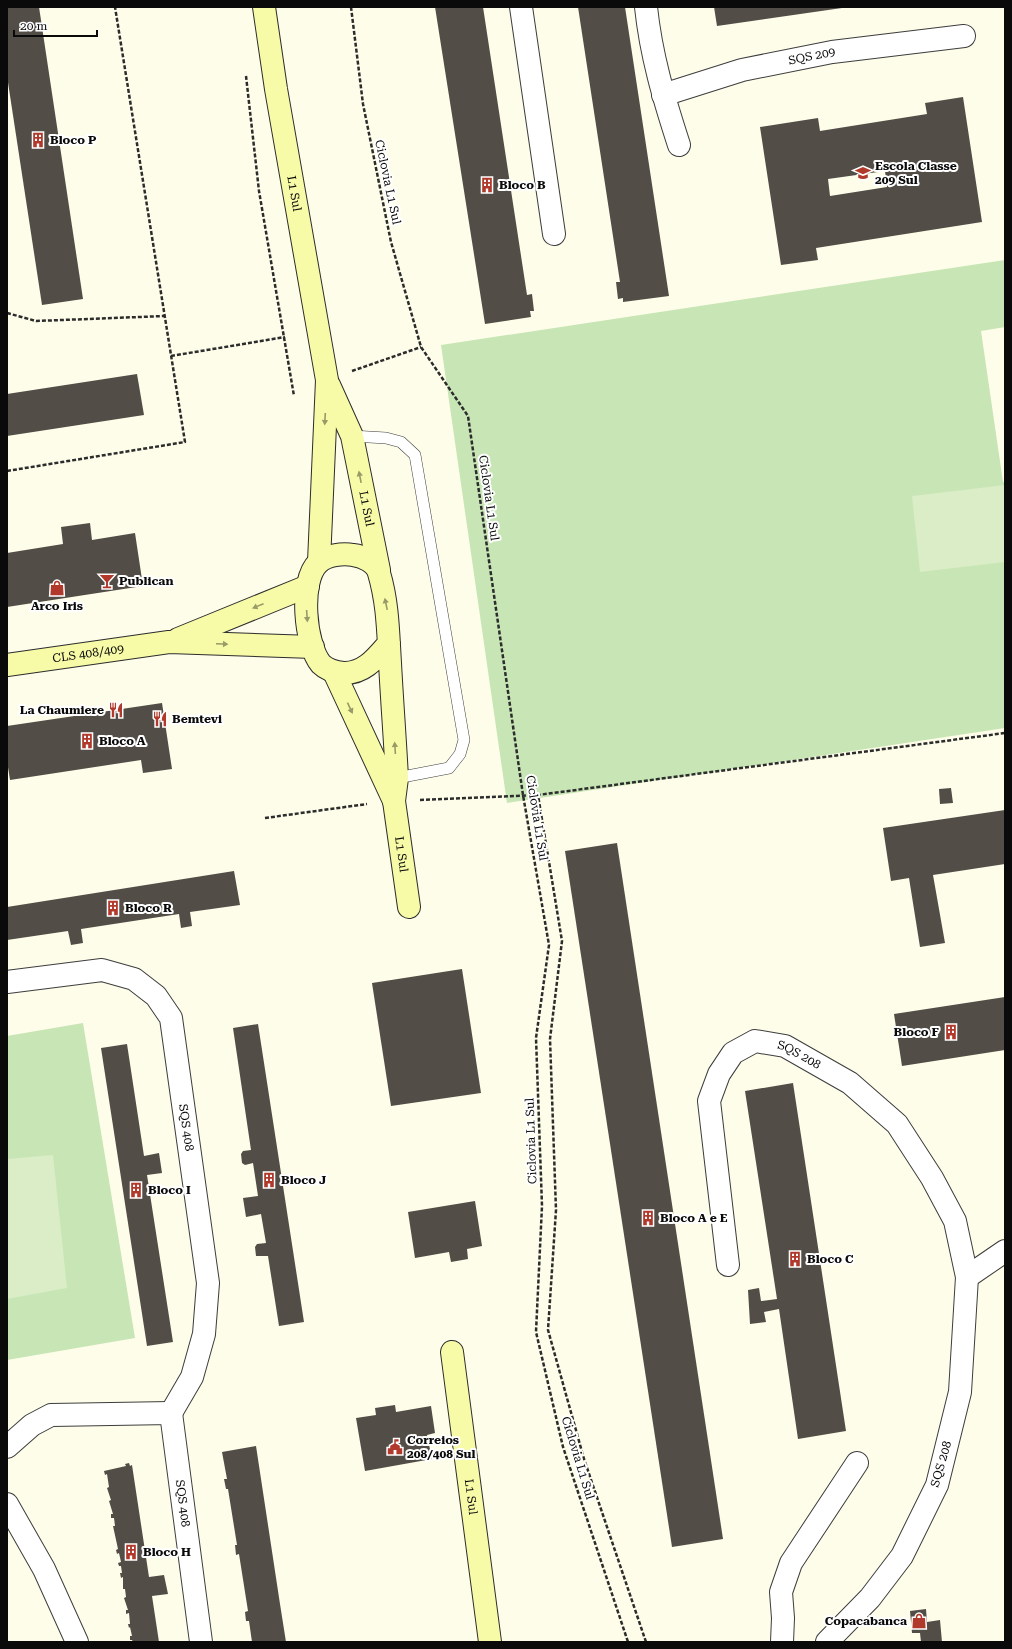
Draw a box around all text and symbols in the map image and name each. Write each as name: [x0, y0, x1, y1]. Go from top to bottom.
scale bar: [14, 12, 97, 38]
text: 20 m: [20, 19, 47, 33]
street label: SQS 209: [787, 44, 837, 68]
building icon: Bloco P: [29, 131, 47, 149]
place label: Bloco P: [50, 133, 97, 147]
street label: Ciclovia L1 Sul: [372, 138, 404, 226]
place label: Escola Classe 209 Sul: [875, 159, 957, 187]
school or university icon: Escola Classe 209 Sul: [854, 164, 872, 182]
street label: L1 Sul: [284, 175, 304, 213]
building icon: Bloco B: [478, 176, 496, 194]
place label: Bloco B: [499, 178, 546, 192]
one-way arrow: [322, 413, 328, 426]
street label: Ciclovia L1 Sul: [476, 454, 502, 542]
one-way arrow: [357, 471, 363, 483]
street label: L1 Sul: [356, 490, 377, 528]
bar icon: Publican: [98, 572, 116, 590]
place label: Publican: [119, 574, 173, 588]
shop icon: Arco Iris: [48, 579, 66, 597]
one-way arrow: [383, 598, 389, 610]
place label: Arco Iris: [31, 599, 83, 613]
one-way arrow: [252, 604, 264, 610]
one-way arrow: [304, 610, 311, 622]
street label: CLS 408/409: [52, 641, 125, 665]
one-way arrow: [216, 641, 229, 647]
restaurant icon: La Chaumiere: [107, 701, 125, 719]
one-way arrow: [348, 702, 354, 714]
place label: La Chaumiere: [20, 703, 104, 717]
restaurant icon: Bemtevi: [151, 710, 169, 728]
place label: Bemtevi: [172, 712, 222, 726]
building icon: Bloco A: [78, 732, 96, 750]
place label: Bloco A: [99, 734, 146, 748]
one-way arrow: [392, 742, 399, 754]
street label: Ciclovia L1 Sul: [523, 774, 551, 862]
street label: L1 Sul: [392, 835, 411, 873]
building icon: Bloco R: [104, 899, 122, 917]
place label: Bloco R: [125, 901, 172, 915]
building icon: Bloco F: [942, 1023, 960, 1041]
place label: Bloco F: [894, 1025, 940, 1039]
street label: SQS 208: [777, 1038, 824, 1072]
street label: Ciclovia L1 Sul: [522, 1097, 540, 1184]
street label: SQS 408: [176, 1103, 197, 1152]
building icon: Bloco J: [260, 1171, 278, 1189]
place label: Bloco J: [281, 1173, 326, 1187]
building icon: Bloco I: [127, 1181, 145, 1199]
place label: Bloco I: [148, 1183, 191, 1197]
building icon: Bloco A e E: [639, 1209, 657, 1227]
place label: Bloco A e E: [660, 1211, 728, 1225]
building icon: Bloco C: [786, 1250, 804, 1268]
place label: Bloco C: [807, 1252, 854, 1266]
street label: Ciclovia L1 Sul: [559, 1415, 597, 1502]
place label: Correios 208/408 Sul: [407, 1433, 475, 1461]
public building icon: Correios 208/408 Sul: [386, 1438, 404, 1456]
street label: SQS 208: [928, 1439, 954, 1489]
street label: L1 Sul: [462, 1478, 480, 1516]
street label: SQS 408: [173, 1479, 193, 1528]
building icon: Bloco H: [122, 1543, 140, 1561]
place label: Bloco H: [143, 1545, 191, 1559]
shop icon: Copacabanca: [910, 1612, 928, 1630]
place label: Copacabanca: [825, 1614, 907, 1628]

